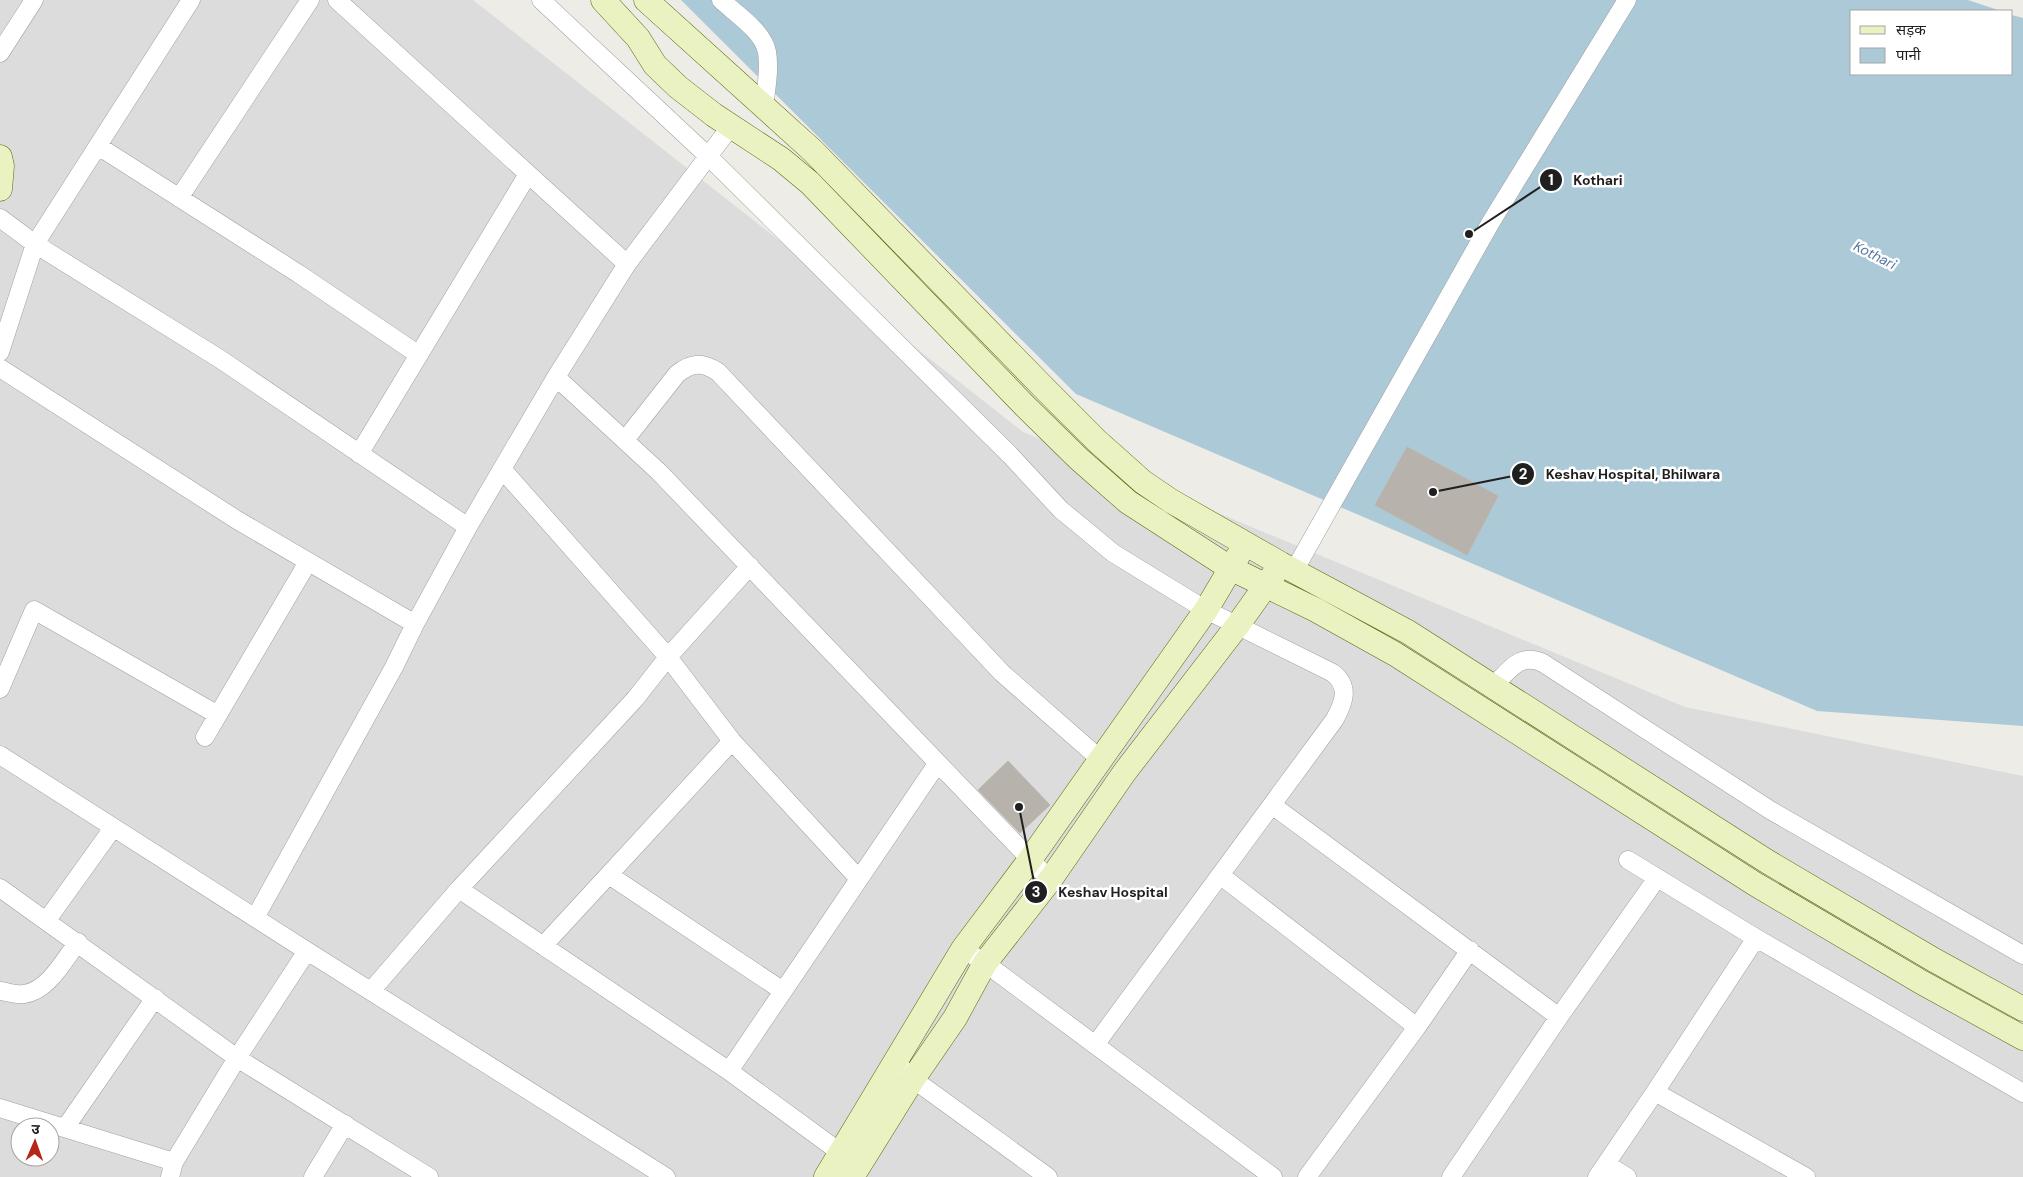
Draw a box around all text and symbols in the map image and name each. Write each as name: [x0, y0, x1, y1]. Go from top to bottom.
legend: [1850, 10, 2013, 75]
text: सड़क: [1896, 20, 1926, 40]
text: पानी: [1896, 45, 1922, 65]
callout: Kothari: [1539, 166, 1633, 195]
text: 1: [1548, 170, 1554, 190]
text: Kothari: [1573, 171, 1623, 189]
water label: Kothari: [1851, 237, 1900, 274]
callout: Keshav Hospital, Bhilwara: [1510, 460, 1730, 489]
text: 2: [1519, 464, 1528, 484]
text: Keshav Hospital, Bhilwara: [1546, 465, 1720, 483]
callout: Keshav Hospital: [1023, 877, 1178, 906]
text: 3: [1031, 882, 1041, 902]
text: Keshav Hospital: [1058, 883, 1168, 901]
north arrow: [10, 1117, 60, 1167]
text: उ: [31, 1120, 41, 1138]

